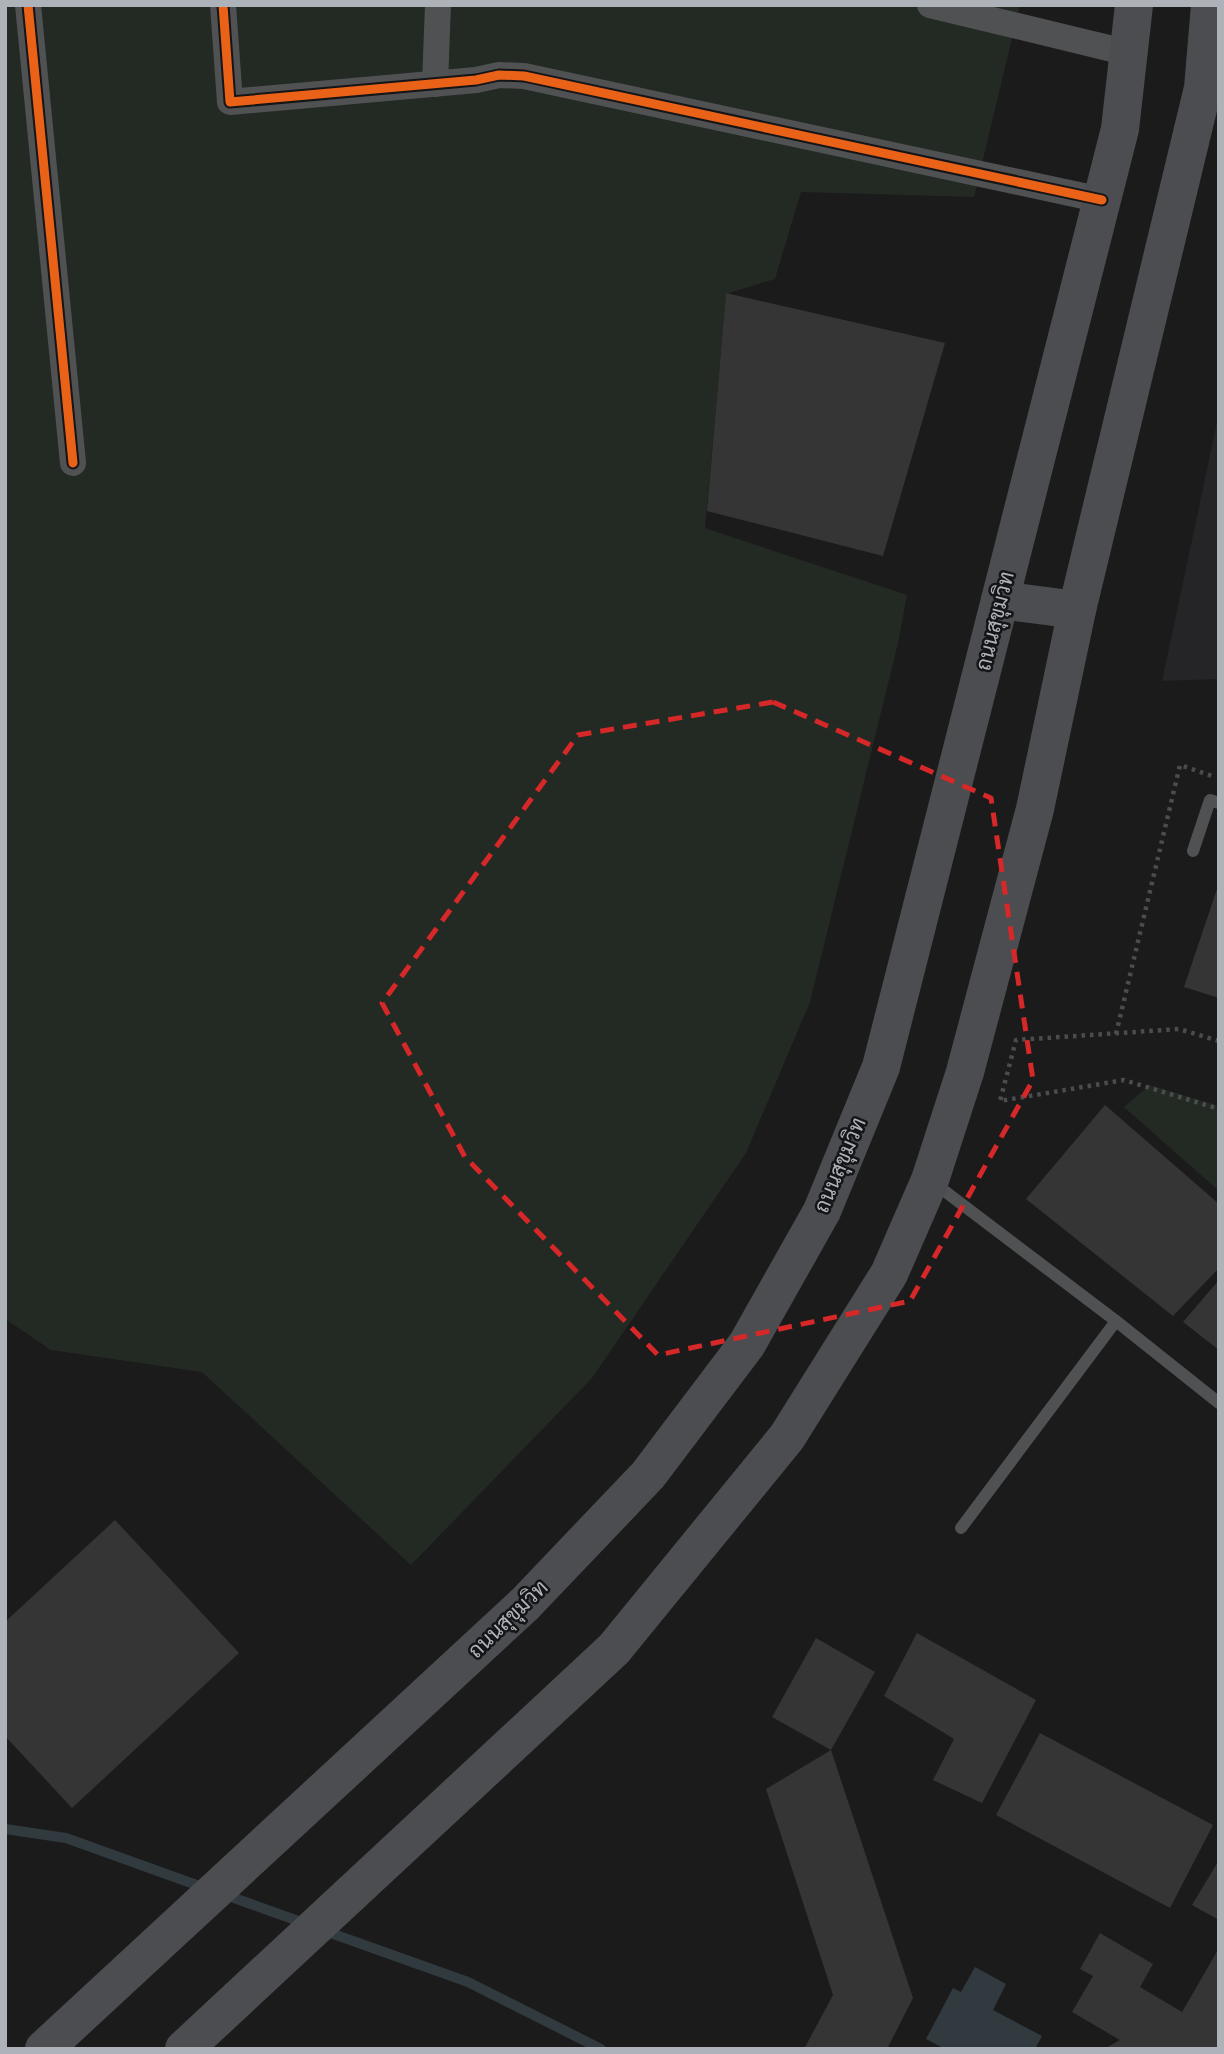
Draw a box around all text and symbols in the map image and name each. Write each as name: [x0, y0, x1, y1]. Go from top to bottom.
street label: ถนนสุขุมวิท: [969, 569, 1021, 673]
street label: ถนนสุขุมวิท: [807, 1113, 873, 1217]
street label: ถนนสุขุมวิท: [462, 1574, 554, 1664]

